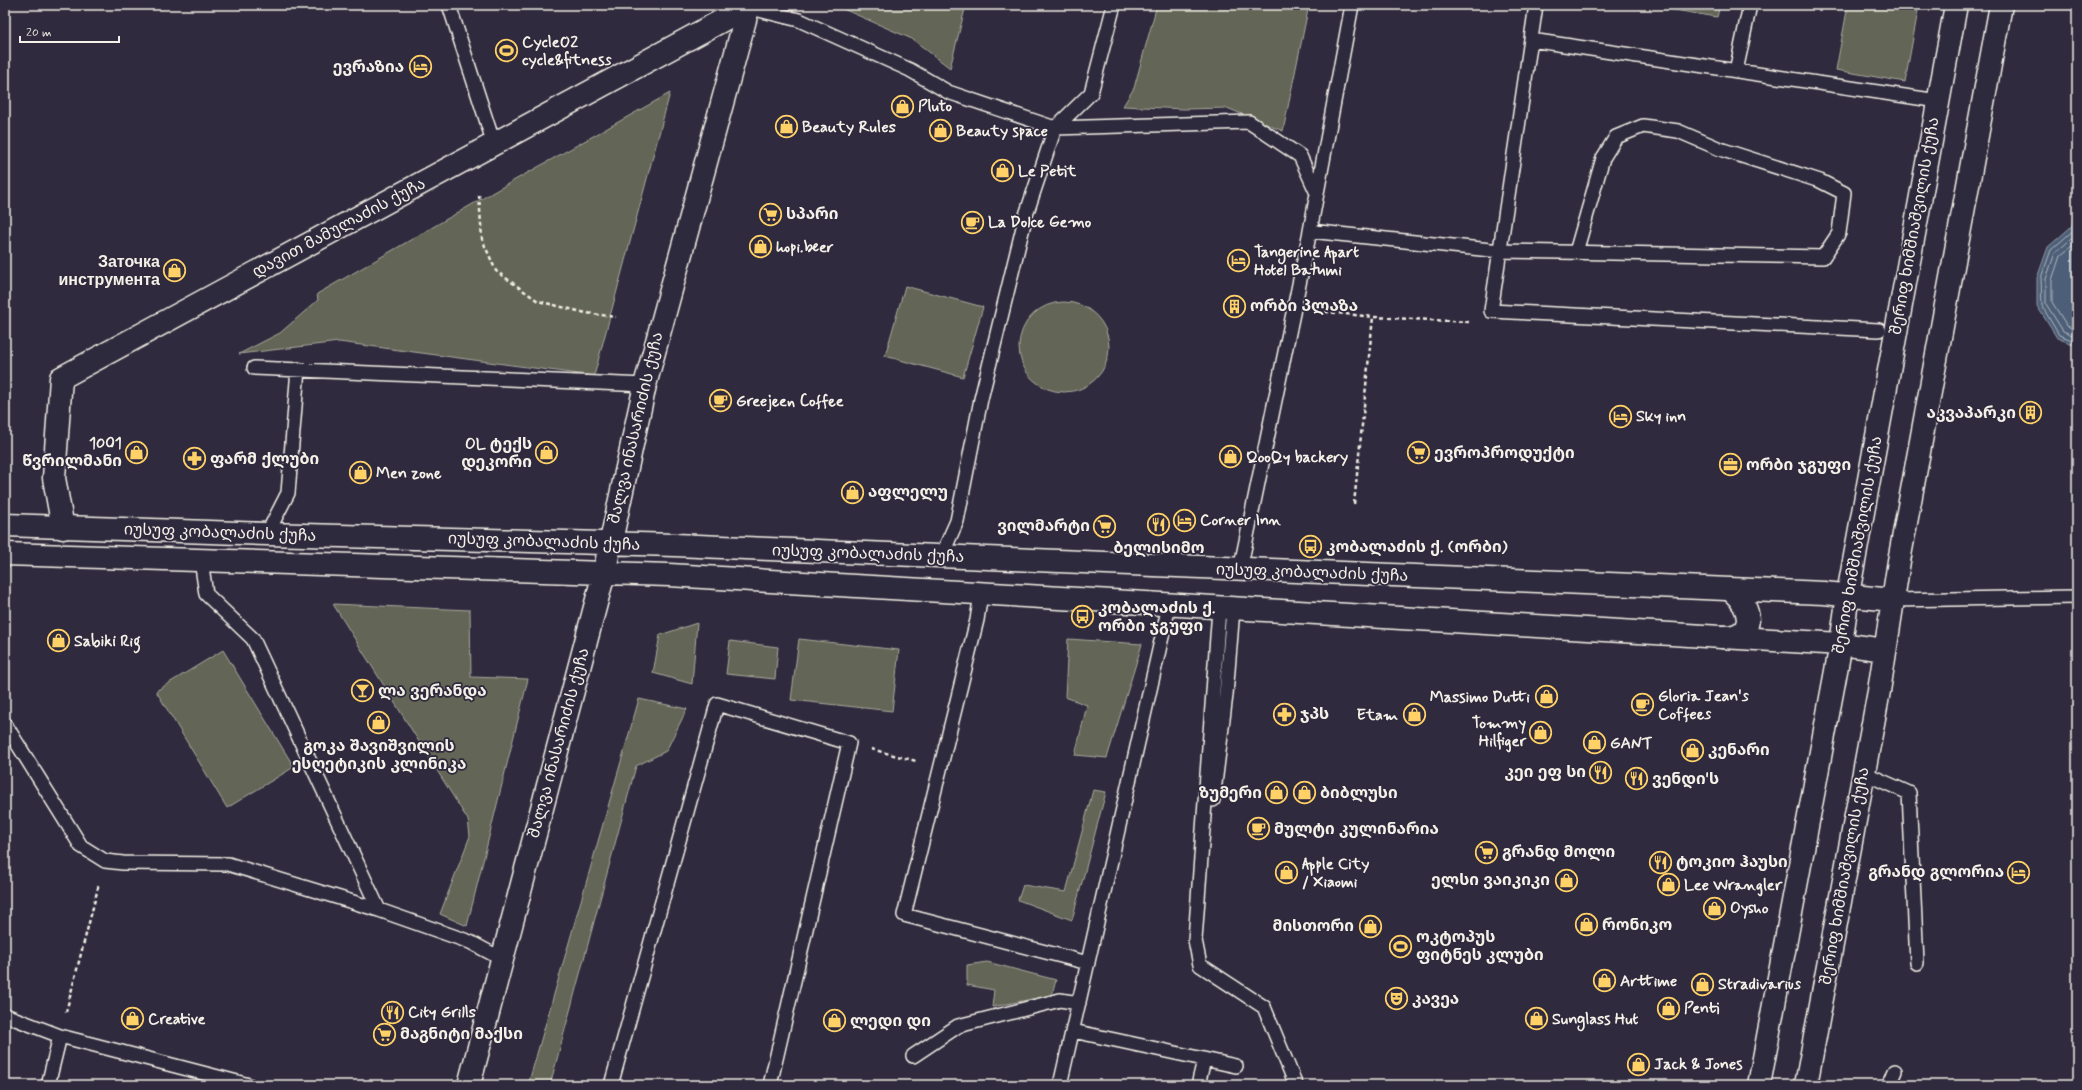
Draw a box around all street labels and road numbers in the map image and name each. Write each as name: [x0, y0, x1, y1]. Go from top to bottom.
street label: შერიფ ხიმშიაშვილის ქუჩა: [1885, 115, 1945, 337]
street label: დავით მამულაძის ქუჩა: [249, 173, 429, 283]
street label: შალვა ინასარიძის ქუჩა: [604, 330, 668, 526]
street label: შერიფ ხიმშიაშვილის ქუჩა: [1828, 434, 1888, 656]
street label: იუსუფ კობალაძის ქუჩა: [123, 519, 317, 547]
street label: იუსუფ კობალაძის ქუჩა: [447, 528, 641, 556]
street label: იუსუფ კობალაძის ქუჩა: [771, 540, 965, 568]
street label: იუსუფ კობალაძის ქუჩა: [1215, 559, 1409, 587]
street label: შალვა ინასარიძის ქუჩა: [523, 646, 595, 840]
street label: შერიფ ხიმშიაშვილის ქუჩა: [1815, 765, 1875, 987]

